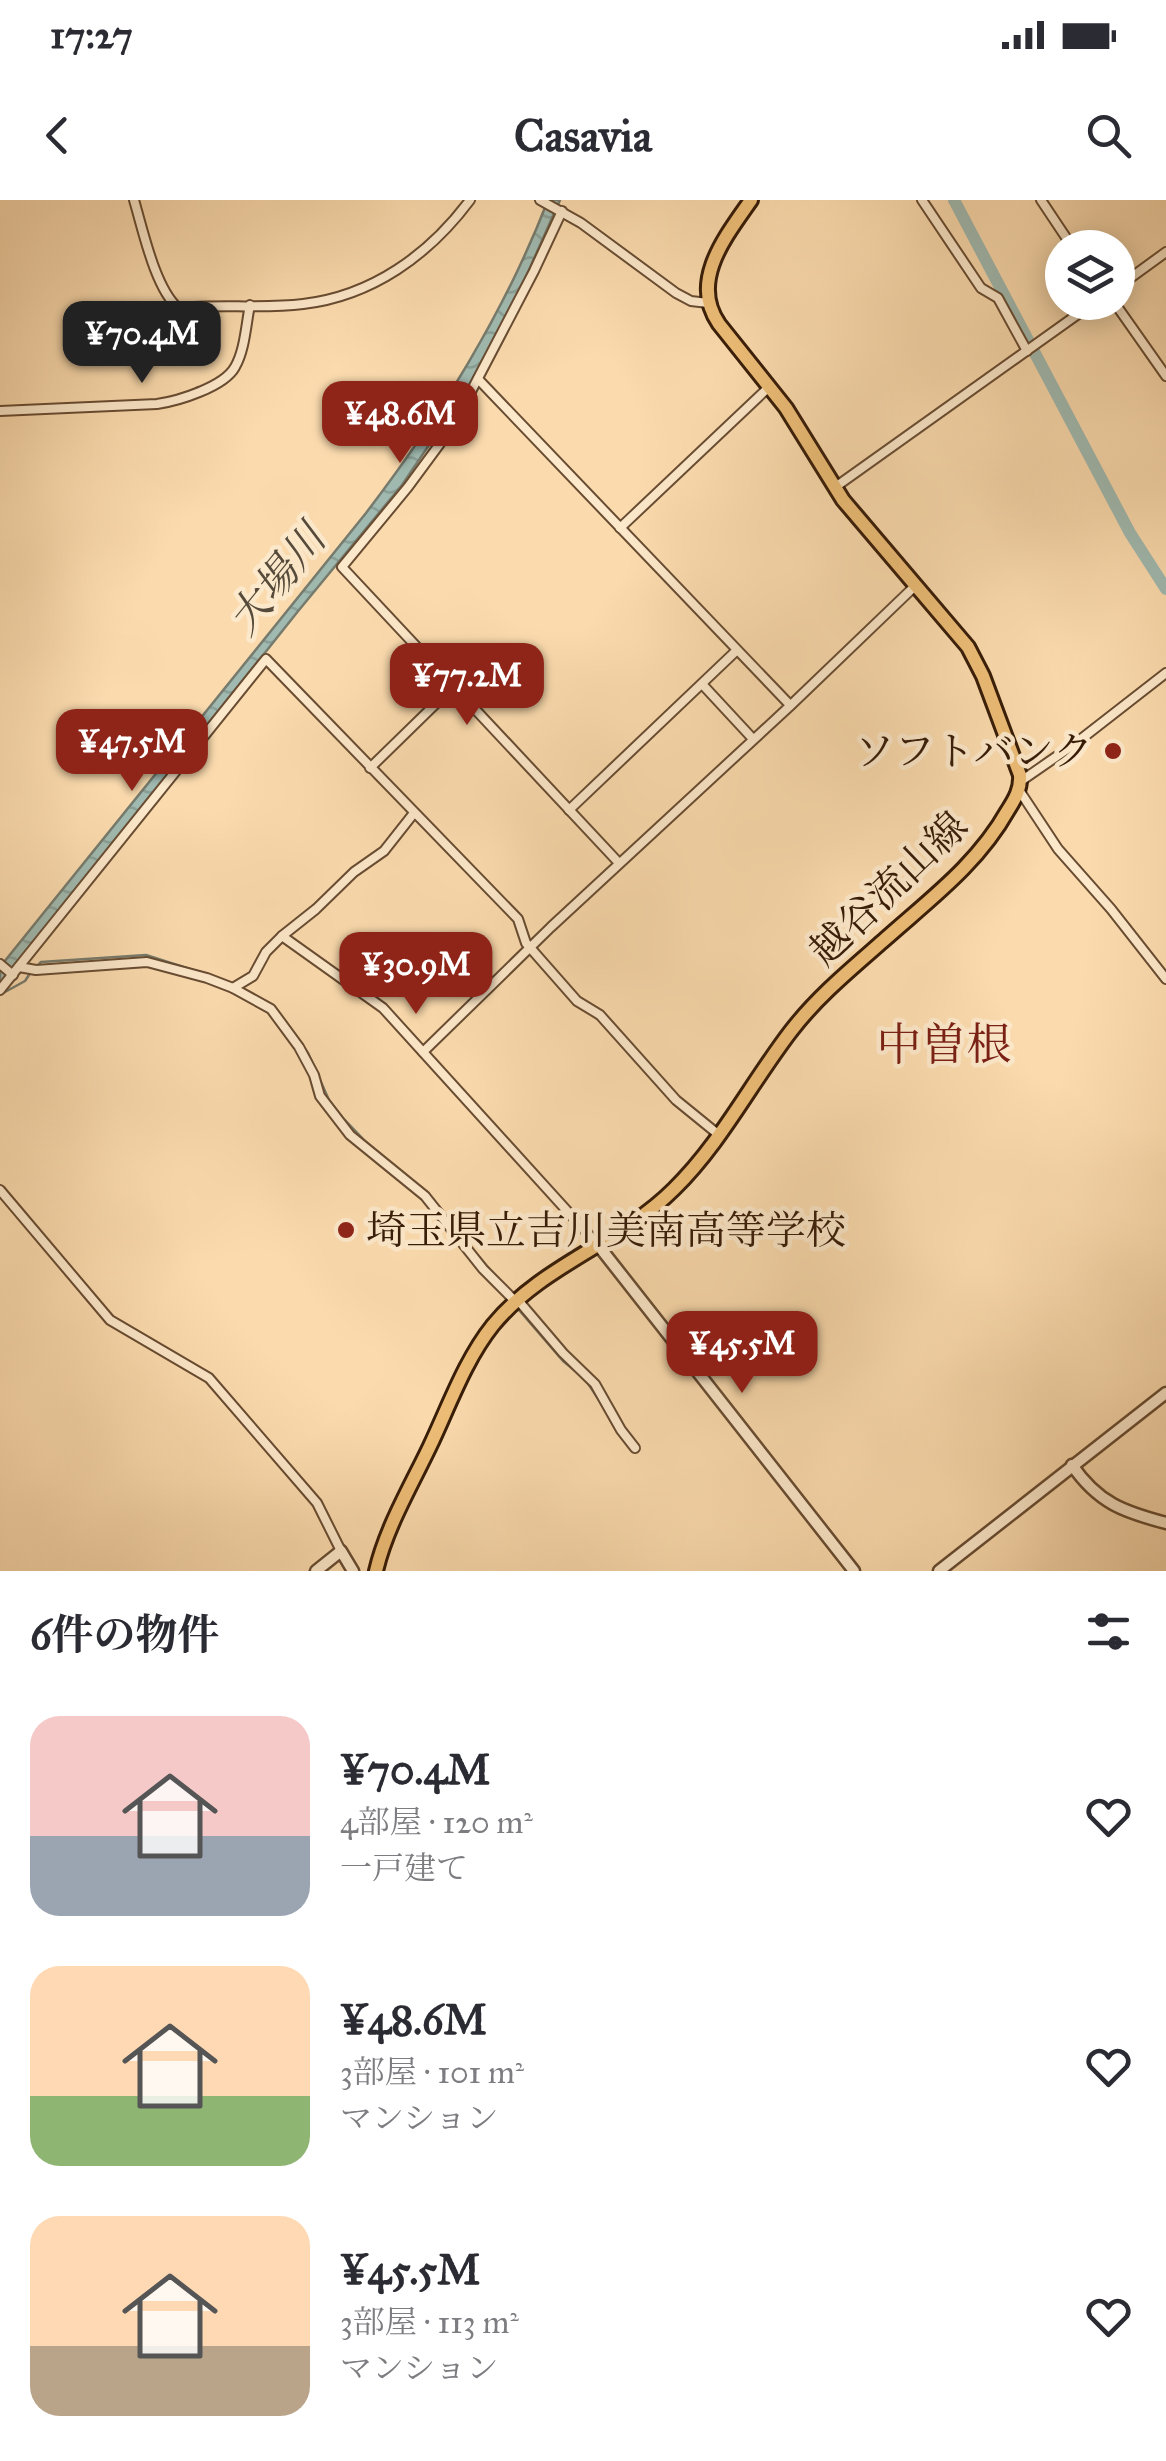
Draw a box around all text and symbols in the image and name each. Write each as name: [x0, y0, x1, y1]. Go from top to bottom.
text: 17:27: [50, 12, 133, 58]
icon: back: [30, 108, 85, 163]
text: Casavia: [514, 108, 652, 163]
icon: search: [1081, 108, 1136, 163]
map controls: [1045, 230, 1135, 320]
button: layers: [1045, 230, 1135, 320]
pin: ¥70.4M: [61, 301, 223, 386]
text: ¥70.4M: [85, 314, 199, 353]
pin: ¥48.6M: [319, 381, 481, 466]
text: ¥48.6M: [344, 394, 456, 433]
water label: 大場川: [217, 511, 339, 645]
pin: ¥77.2M: [386, 643, 548, 728]
text: ¥77.2M: [412, 656, 522, 695]
pin: ¥47.5M: [51, 709, 213, 794]
text: ¥47.5M: [78, 722, 186, 761]
place label: ソフトバンク: [855, 727, 1093, 776]
marker: ソフトバンク: [1102, 740, 1124, 762]
street label: 越谷流山線: [799, 801, 977, 975]
pin: ¥30.9M: [335, 932, 497, 1017]
text: ¥30.9M: [361, 945, 471, 984]
district label: 中曽根: [876, 1017, 1012, 1072]
place label: 埼玉県立吉川美南高等学校: [366, 1206, 846, 1255]
marker: 埼玉県立吉川美南高等学校: [335, 1219, 357, 1241]
pin: ¥45.5M: [661, 1311, 823, 1396]
text: ¥45.5M: [689, 1324, 795, 1363]
icon: filters: [1081, 1604, 1136, 1659]
text: 6件の物件: [30, 1609, 220, 1661]
text: ¥70.4M: [340, 1744, 490, 1796]
icon: home: [110, 1756, 230, 1876]
icon: heart: [1081, 1789, 1136, 1844]
text: 4部屋 · 120 m²: [340, 1803, 533, 1842]
text: 一戸建て: [340, 1849, 468, 1888]
text: ¥48.6M: [340, 1994, 487, 2046]
icon: home: [110, 2006, 230, 2126]
icon: heart: [1081, 2039, 1136, 2094]
text: 3部屋 · 101 m²: [340, 2053, 524, 2092]
text: マンション: [340, 2099, 499, 2138]
text: ¥45.5M: [340, 2244, 480, 2296]
icon: home: [110, 2256, 230, 2376]
icon: heart: [1081, 2289, 1136, 2344]
text: 3部屋 · 113 m²: [340, 2303, 519, 2342]
text: マンション: [340, 2349, 499, 2388]

